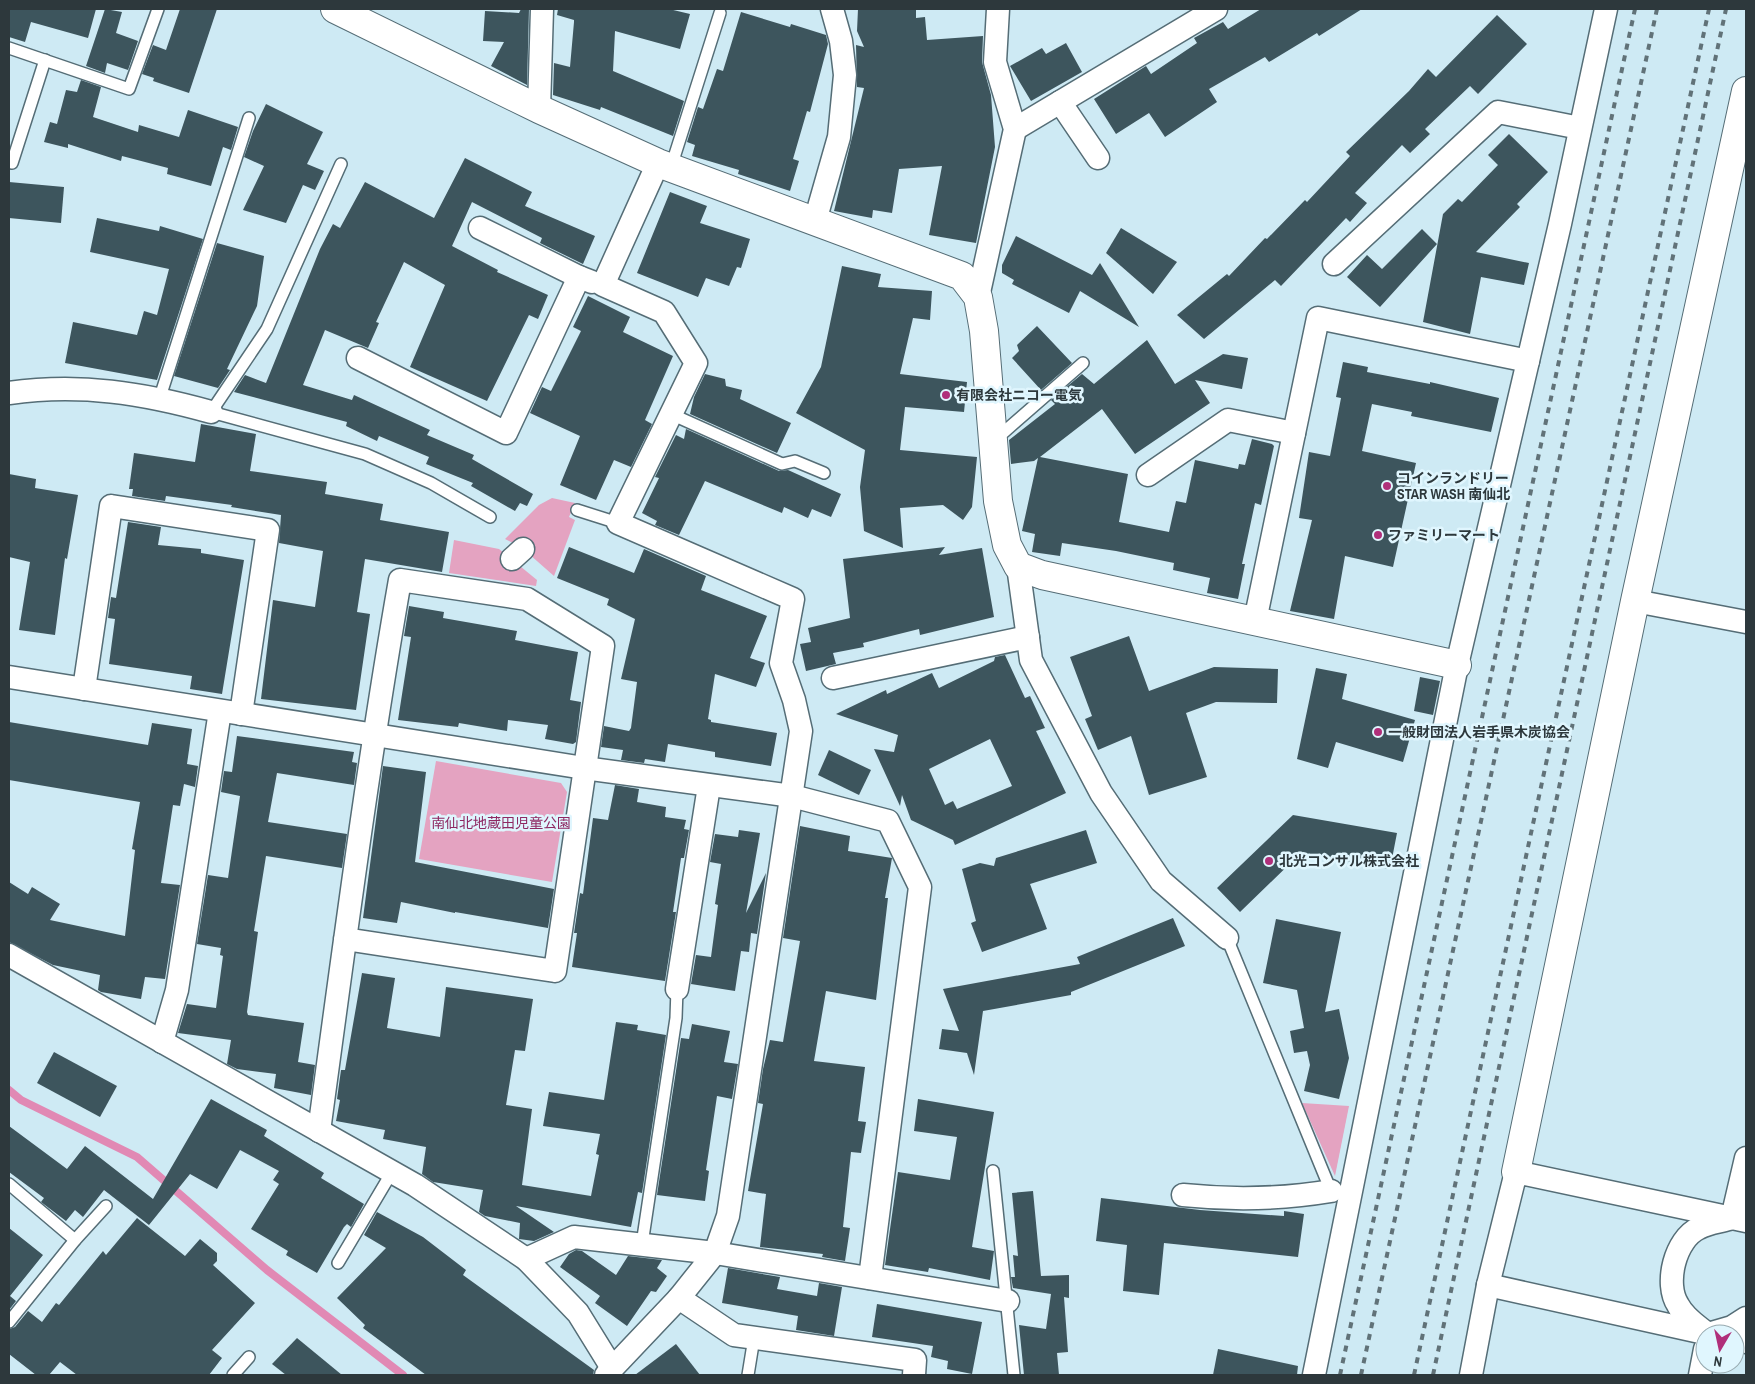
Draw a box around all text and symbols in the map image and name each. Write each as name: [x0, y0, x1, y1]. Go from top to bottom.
place label: 有限会社ニコー電気: [956, 386, 1082, 404]
marker: 有限会社ニコー電気: [940, 389, 952, 401]
place label: コインランドリー STAR WASH 南仙北: [1397, 469, 1510, 503]
marker: コインランドリー STAR WASH 南仙北: [1381, 480, 1393, 492]
place label: ファミリーマート: [1388, 526, 1500, 544]
marker: ファミリーマート: [1372, 529, 1384, 541]
place label: 一般財団法人岩手県木炭協会: [1388, 723, 1570, 741]
marker: 一般財団法人岩手県木炭協会: [1372, 726, 1384, 738]
park label: 南仙北地蔵田児童公園: [431, 814, 571, 832]
place label: 北光コンサル株式会社: [1279, 852, 1419, 870]
marker: 北光コンサル株式会社: [1263, 855, 1275, 867]
north arrow: [1695, 1324, 1745, 1374]
text: N: [1712, 1352, 1723, 1371]

